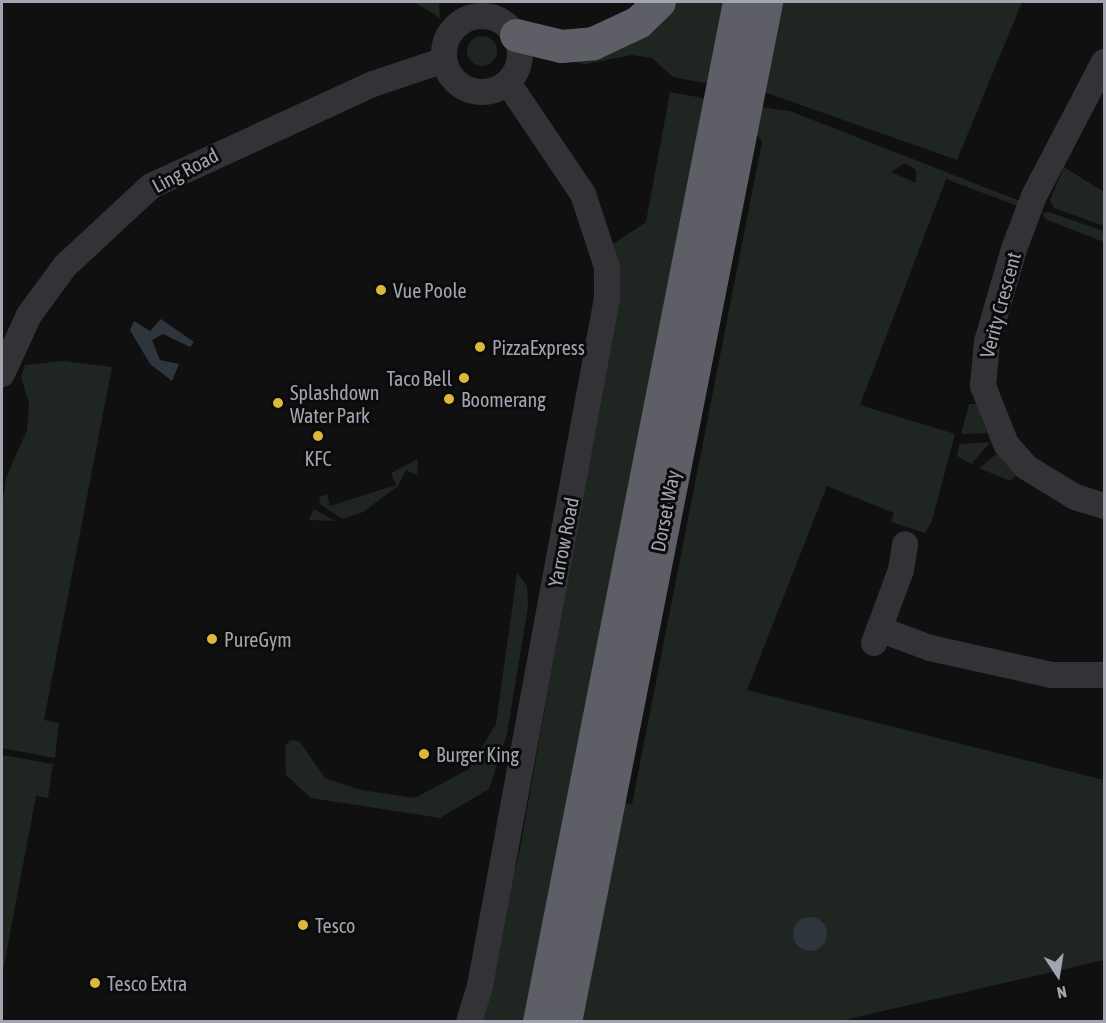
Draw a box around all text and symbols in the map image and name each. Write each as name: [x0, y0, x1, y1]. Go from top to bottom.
street label: Ling Road: [148, 143, 222, 197]
street label: Verity Crescent: [974, 249, 1026, 361]
place label: Vue Poole: [393, 278, 467, 302]
marker: Vue Poole: [374, 283, 388, 297]
place label: PizzaExpress: [492, 335, 585, 359]
marker: PizzaExpress: [473, 340, 487, 354]
place label: Taco Bell: [387, 366, 452, 390]
marker: Taco Bell: [457, 371, 471, 385]
place label: Splashdown Water Park: [290, 380, 380, 427]
place label: Boomerang: [461, 387, 546, 411]
marker: Boomerang: [442, 392, 456, 406]
marker: Splashdown Water Park: [271, 396, 285, 410]
marker: KFC: [311, 429, 325, 443]
place label: KFC: [305, 446, 331, 470]
street label: Dorset Way: [645, 468, 685, 554]
street label: Yarrow Road: [543, 495, 583, 589]
place label: PureGym: [224, 627, 292, 651]
marker: PureGym: [205, 632, 219, 646]
place label: Burger King: [436, 742, 519, 766]
marker: Burger King: [417, 747, 431, 761]
place label: Tesco: [315, 913, 356, 937]
marker: Tesco: [296, 918, 310, 932]
north arrow: [1028, 945, 1088, 1005]
place label: Tesco Extra: [107, 971, 187, 995]
marker: Tesco Extra: [88, 976, 102, 990]
text: N: [1055, 983, 1068, 1002]

